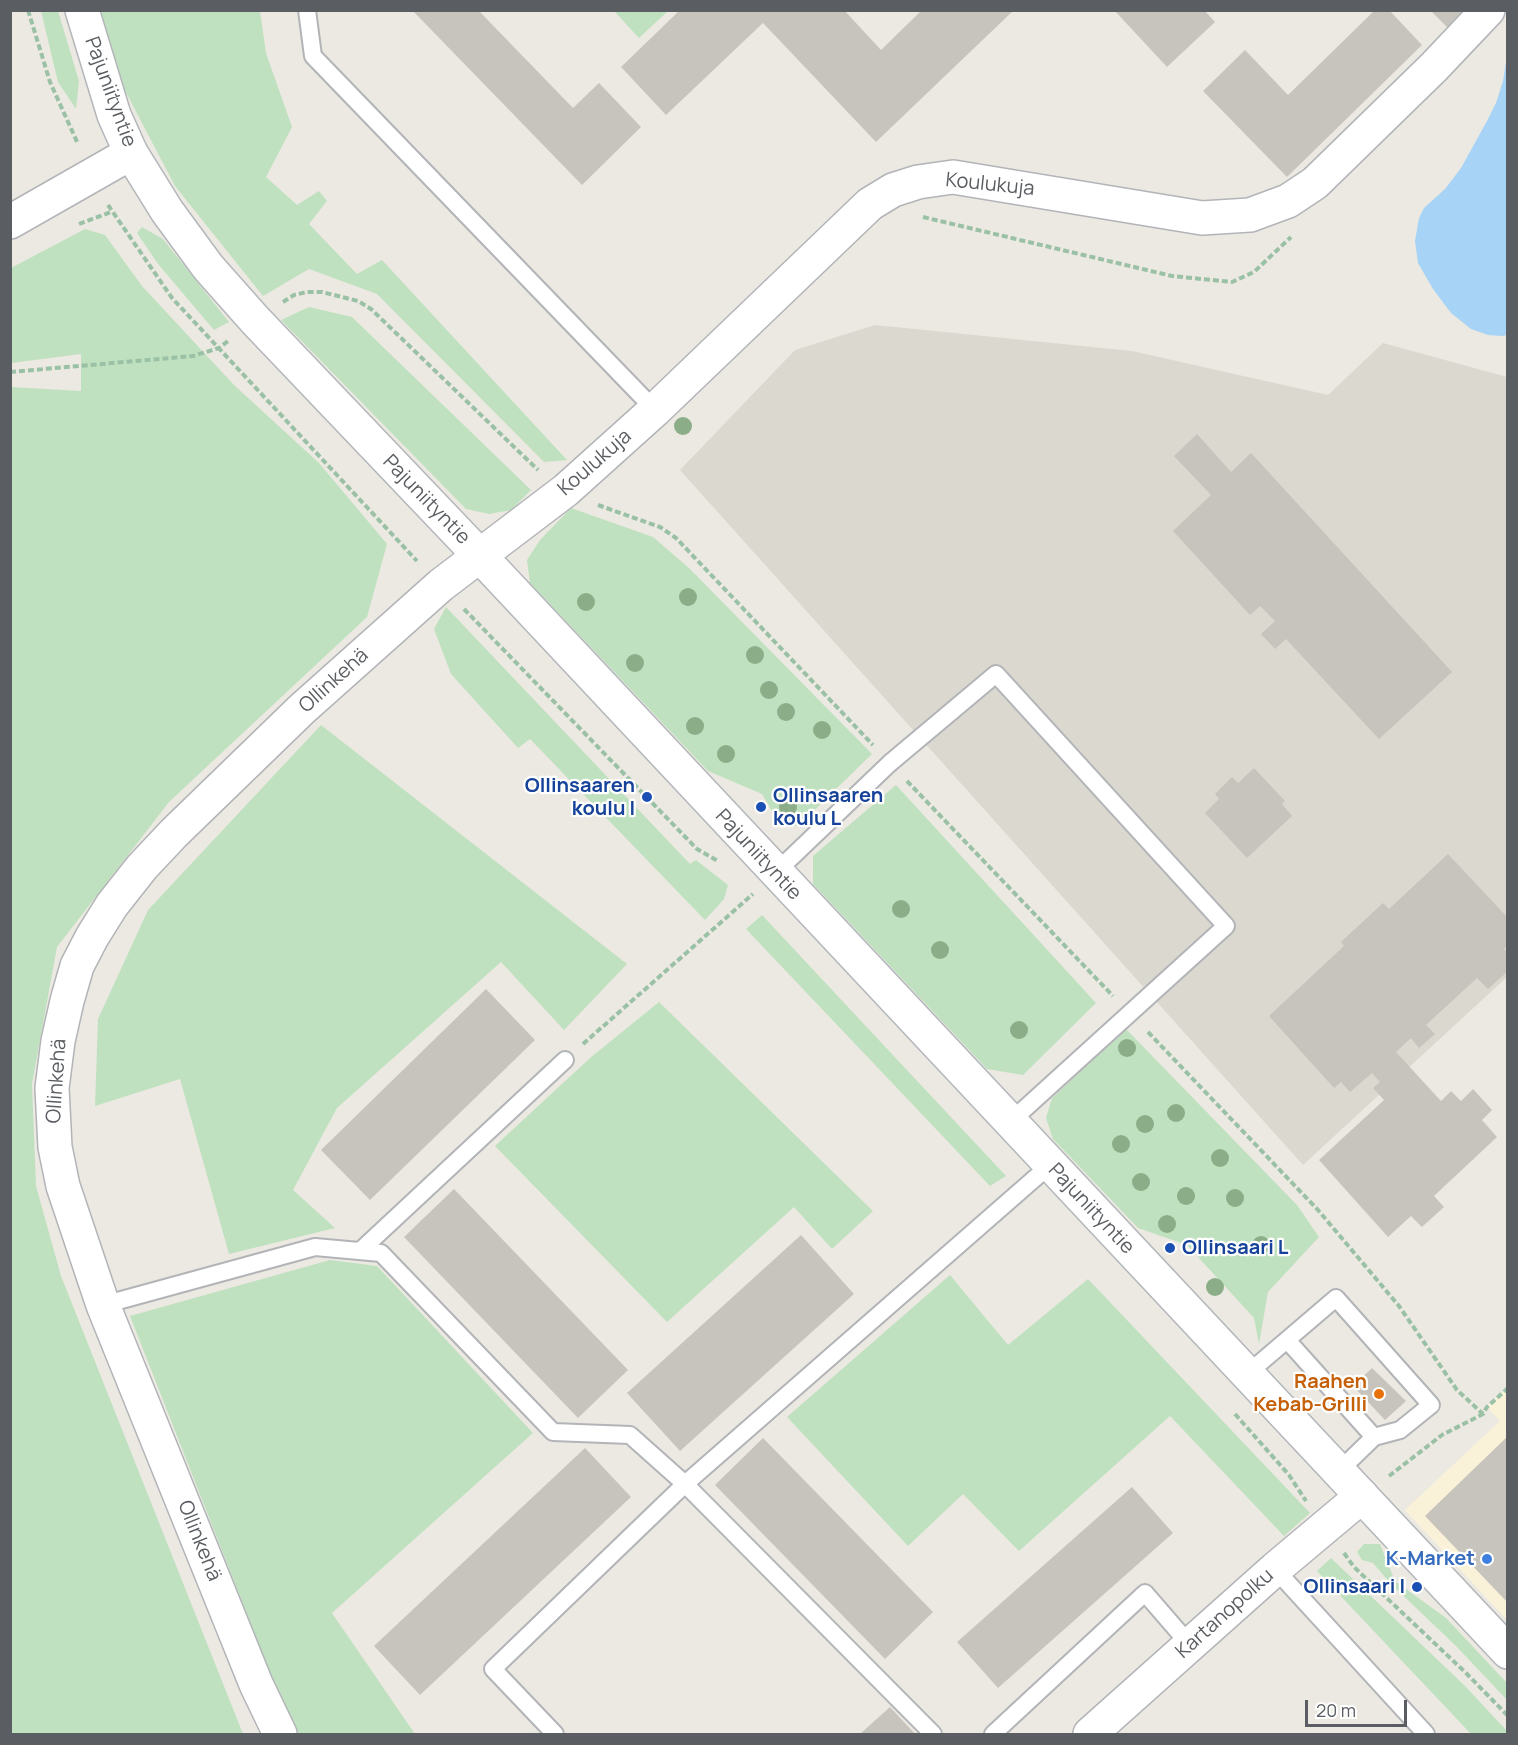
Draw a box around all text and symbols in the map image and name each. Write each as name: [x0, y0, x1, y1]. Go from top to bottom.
street label: Pajuniityntie: [79, 34, 141, 150]
street label: Koulukuja: [944, 168, 1036, 202]
street label: Koulukuja: [553, 425, 637, 501]
street label: Pajuniityntie: [377, 450, 475, 550]
street label: Ollinkehä: [294, 644, 374, 718]
place label: Ollinsaaren koulu I: [525, 774, 635, 821]
place label: Ollinsaaren koulu L: [773, 784, 883, 831]
marker: Ollinsaaren koulu I: [640, 790, 654, 804]
marker: Ollinsaaren koulu L: [754, 800, 768, 814]
street label: Pajuniityntie: [710, 805, 806, 905]
street label: Ollinkehä: [42, 1038, 72, 1124]
street label: Pajuniityntie: [1043, 1159, 1139, 1259]
place label: Ollinsaari L: [1182, 1236, 1288, 1260]
marker: Ollinsaari L: [1163, 1241, 1177, 1255]
place label: Raahen Kebab-Grilli: [1253, 1370, 1367, 1417]
marker: Raahen Kebab-Grilli: [1372, 1387, 1386, 1401]
street label: Ollinkehä: [172, 1497, 226, 1585]
place label: K-Market: [1386, 1547, 1475, 1571]
marker: K-Market: [1480, 1552, 1494, 1566]
street label: Kartanopolku: [1171, 1564, 1279, 1664]
place label: Ollinsaari I: [1304, 1575, 1405, 1599]
marker: Ollinsaari I: [1410, 1580, 1424, 1594]
scale bar: [1308, 1688, 1410, 1726]
text: 20 m: [1316, 1698, 1356, 1722]

